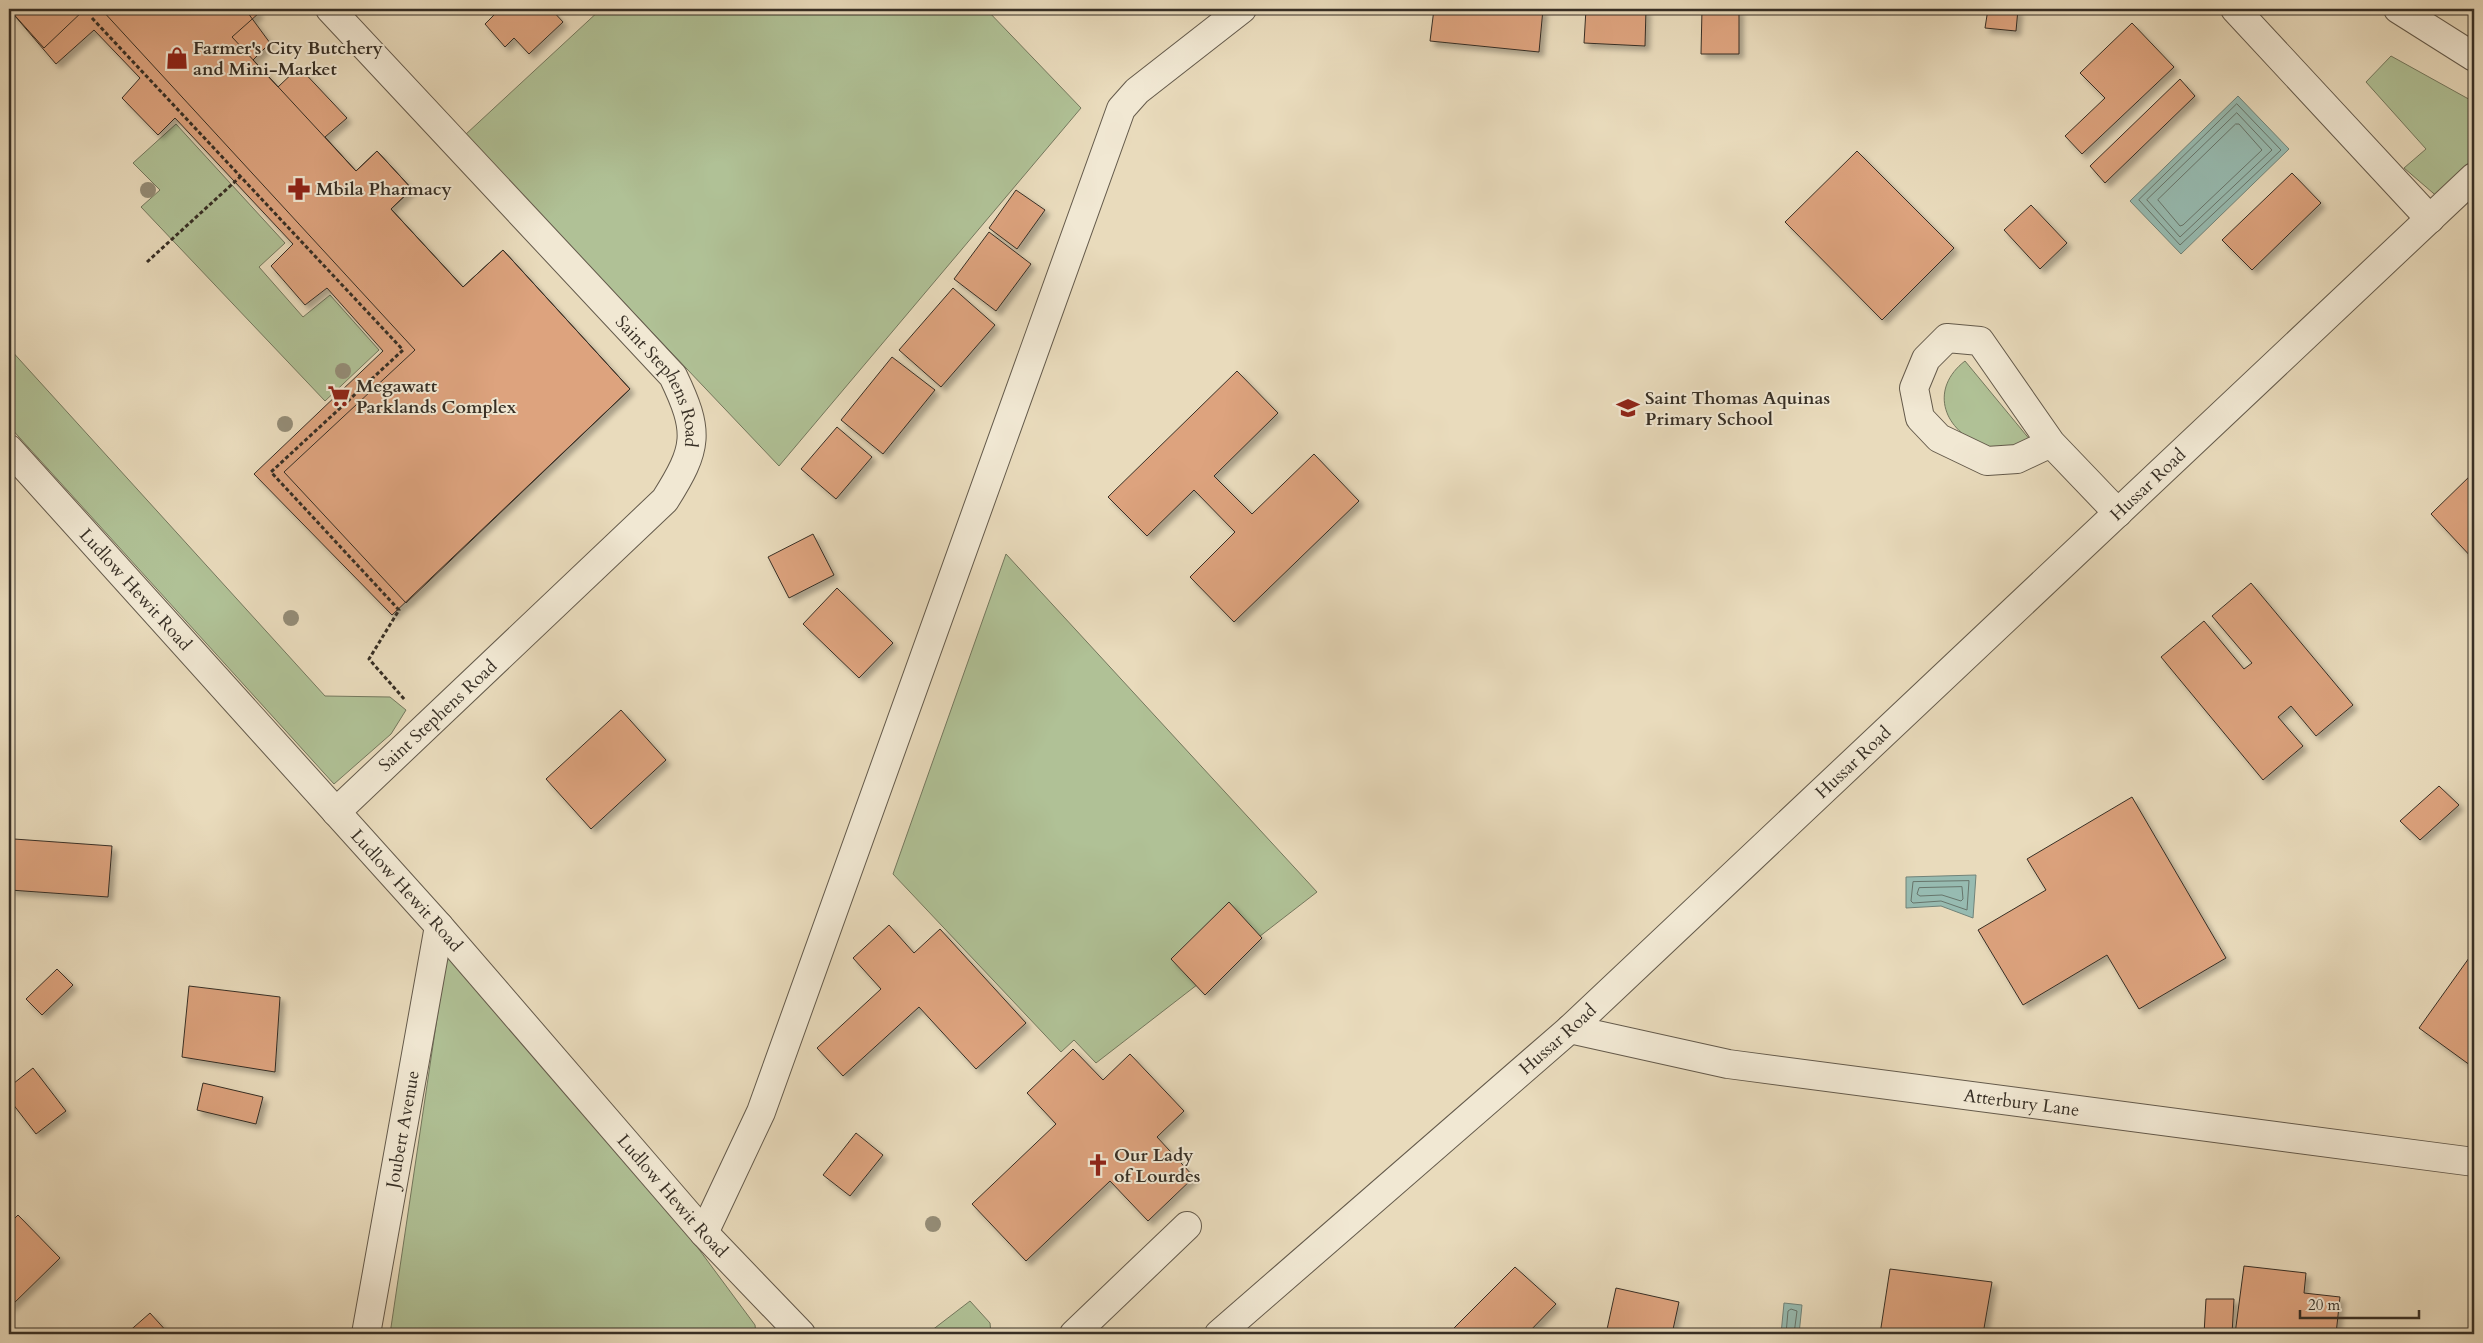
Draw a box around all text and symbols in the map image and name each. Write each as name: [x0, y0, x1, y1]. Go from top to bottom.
place label: Farmer's City Butchery and Mini-Market: [193, 36, 384, 82]
shop icon: Farmer's City Butchery and Mini-Market: [164, 45, 190, 71]
pharmacy icon: Mbila Pharmacy: [286, 176, 312, 202]
place label: Mbila Pharmacy: [316, 177, 453, 202]
street label: Saint Stephens Road: [610, 310, 704, 449]
place label: Megawatt Parklands Complex: [356, 374, 517, 420]
supermarket icon: Megawatt Parklands Complex: [326, 383, 352, 409]
place label: Saint Thomas Aquinas Primary School: [1645, 386, 1830, 432]
school or university icon: Saint Thomas Aquinas Primary School: [1615, 395, 1641, 421]
street label: Hussar Road: [2104, 442, 2192, 526]
street label: Ludlow Hewit Road: [74, 523, 198, 656]
street label: Saint Stephens Road: [373, 654, 503, 778]
street label: Hussar Road: [1810, 720, 1897, 804]
street label: Ludlow Hewit Road: [345, 824, 468, 957]
street label: Hussar Road: [1514, 998, 1602, 1080]
street label: Joubert Avenue: [379, 1068, 425, 1193]
street label: Atterbury Lane: [1962, 1083, 2081, 1123]
street label: Ludlow Hewit Road: [611, 1129, 734, 1263]
place label: Our Lady of Lourdes: [1114, 1143, 1201, 1189]
church icon: Our Lady of Lourdes: [1085, 1152, 1111, 1178]
scale bar: [2300, 1288, 2419, 1320]
text: 20 m: [2308, 1295, 2340, 1315]

